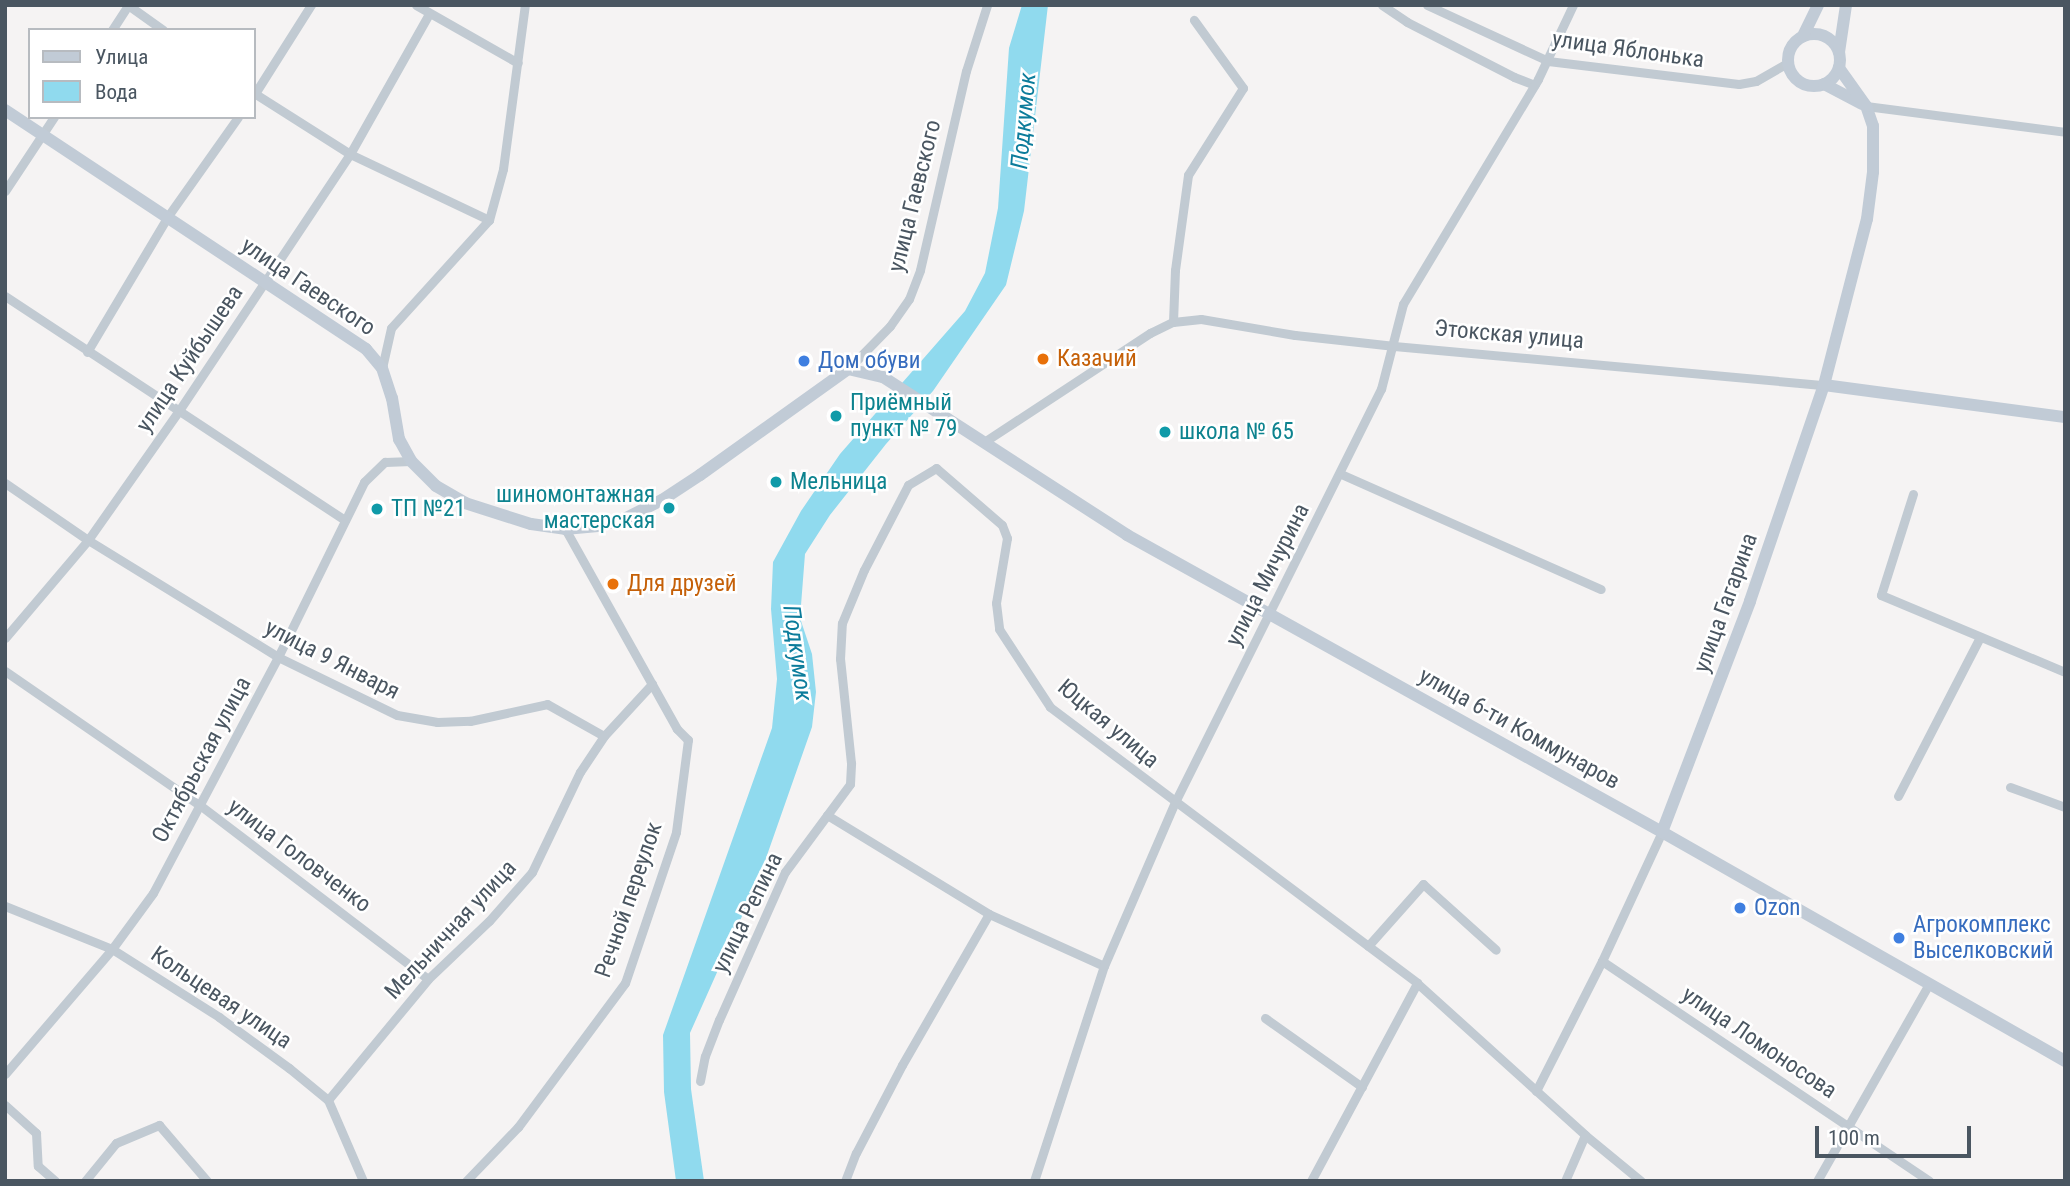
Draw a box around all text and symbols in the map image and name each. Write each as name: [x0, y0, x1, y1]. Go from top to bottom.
street label: улица Яблонька: [1550, 26, 1706, 74]
legend: [28, 28, 256, 119]
text: Улица: [95, 45, 148, 69]
water label: Подкумок: [1005, 72, 1043, 170]
text: Вода: [95, 80, 138, 104]
street label: улица Гаевского: [883, 117, 947, 275]
street label: улица Гаевского: [236, 232, 380, 342]
street label: улица Куйбышева: [131, 280, 249, 438]
street label: Этокская улица: [1433, 315, 1585, 355]
place label: Казачий: [1057, 345, 1137, 373]
place label: Дом обуви: [818, 347, 920, 375]
marker: Казачий: [1035, 351, 1051, 367]
marker: Дом обуви: [796, 353, 812, 369]
place label: Приёмный пункт № 79: [850, 389, 957, 443]
marker: Приёмный пункт № 79: [828, 408, 844, 424]
place label: школа № 65: [1179, 418, 1294, 446]
marker: школа № 65: [1157, 424, 1173, 440]
place label: Мельница: [790, 468, 887, 496]
marker: Мельница: [768, 474, 784, 490]
place label: шиномонтажная мастерская: [496, 481, 655, 535]
place label: ТП №21: [391, 495, 466, 523]
street label: улица Мичурина: [1220, 499, 1316, 651]
marker: шиномонтажная мастерская: [661, 500, 677, 516]
marker: ТП №21: [369, 501, 385, 517]
street label: улица Гагарина: [1688, 530, 1764, 676]
place label: Для друзей: [627, 570, 736, 598]
marker: Для друзей: [605, 576, 621, 592]
water label: Подкумок: [776, 603, 818, 703]
street label: улица 9 Января: [260, 614, 404, 706]
street label: улица 6-ти Коммунаров: [1414, 662, 1624, 796]
street label: Октябрьская улица: [147, 672, 257, 848]
street label: Юцкая улица: [1052, 674, 1164, 774]
street label: улица Головченко: [222, 793, 376, 919]
street label: Речной переулок: [589, 819, 669, 981]
street label: улица Репина: [707, 848, 789, 978]
street label: Мельничная улица: [379, 855, 523, 1005]
place label: Ozon: [1754, 894, 1800, 922]
marker: Ozon: [1732, 900, 1748, 916]
place label: Агрокомплекс Выселковский: [1913, 911, 2053, 965]
marker: Агрокомплекс Выселковский: [1891, 930, 1907, 946]
street label: Кольцевая улица: [145, 941, 297, 1055]
street label: улица Ломоносова: [1676, 981, 1842, 1105]
scale bar: [1818, 1112, 1974, 1156]
text: 100 m: [1828, 1126, 1880, 1150]

